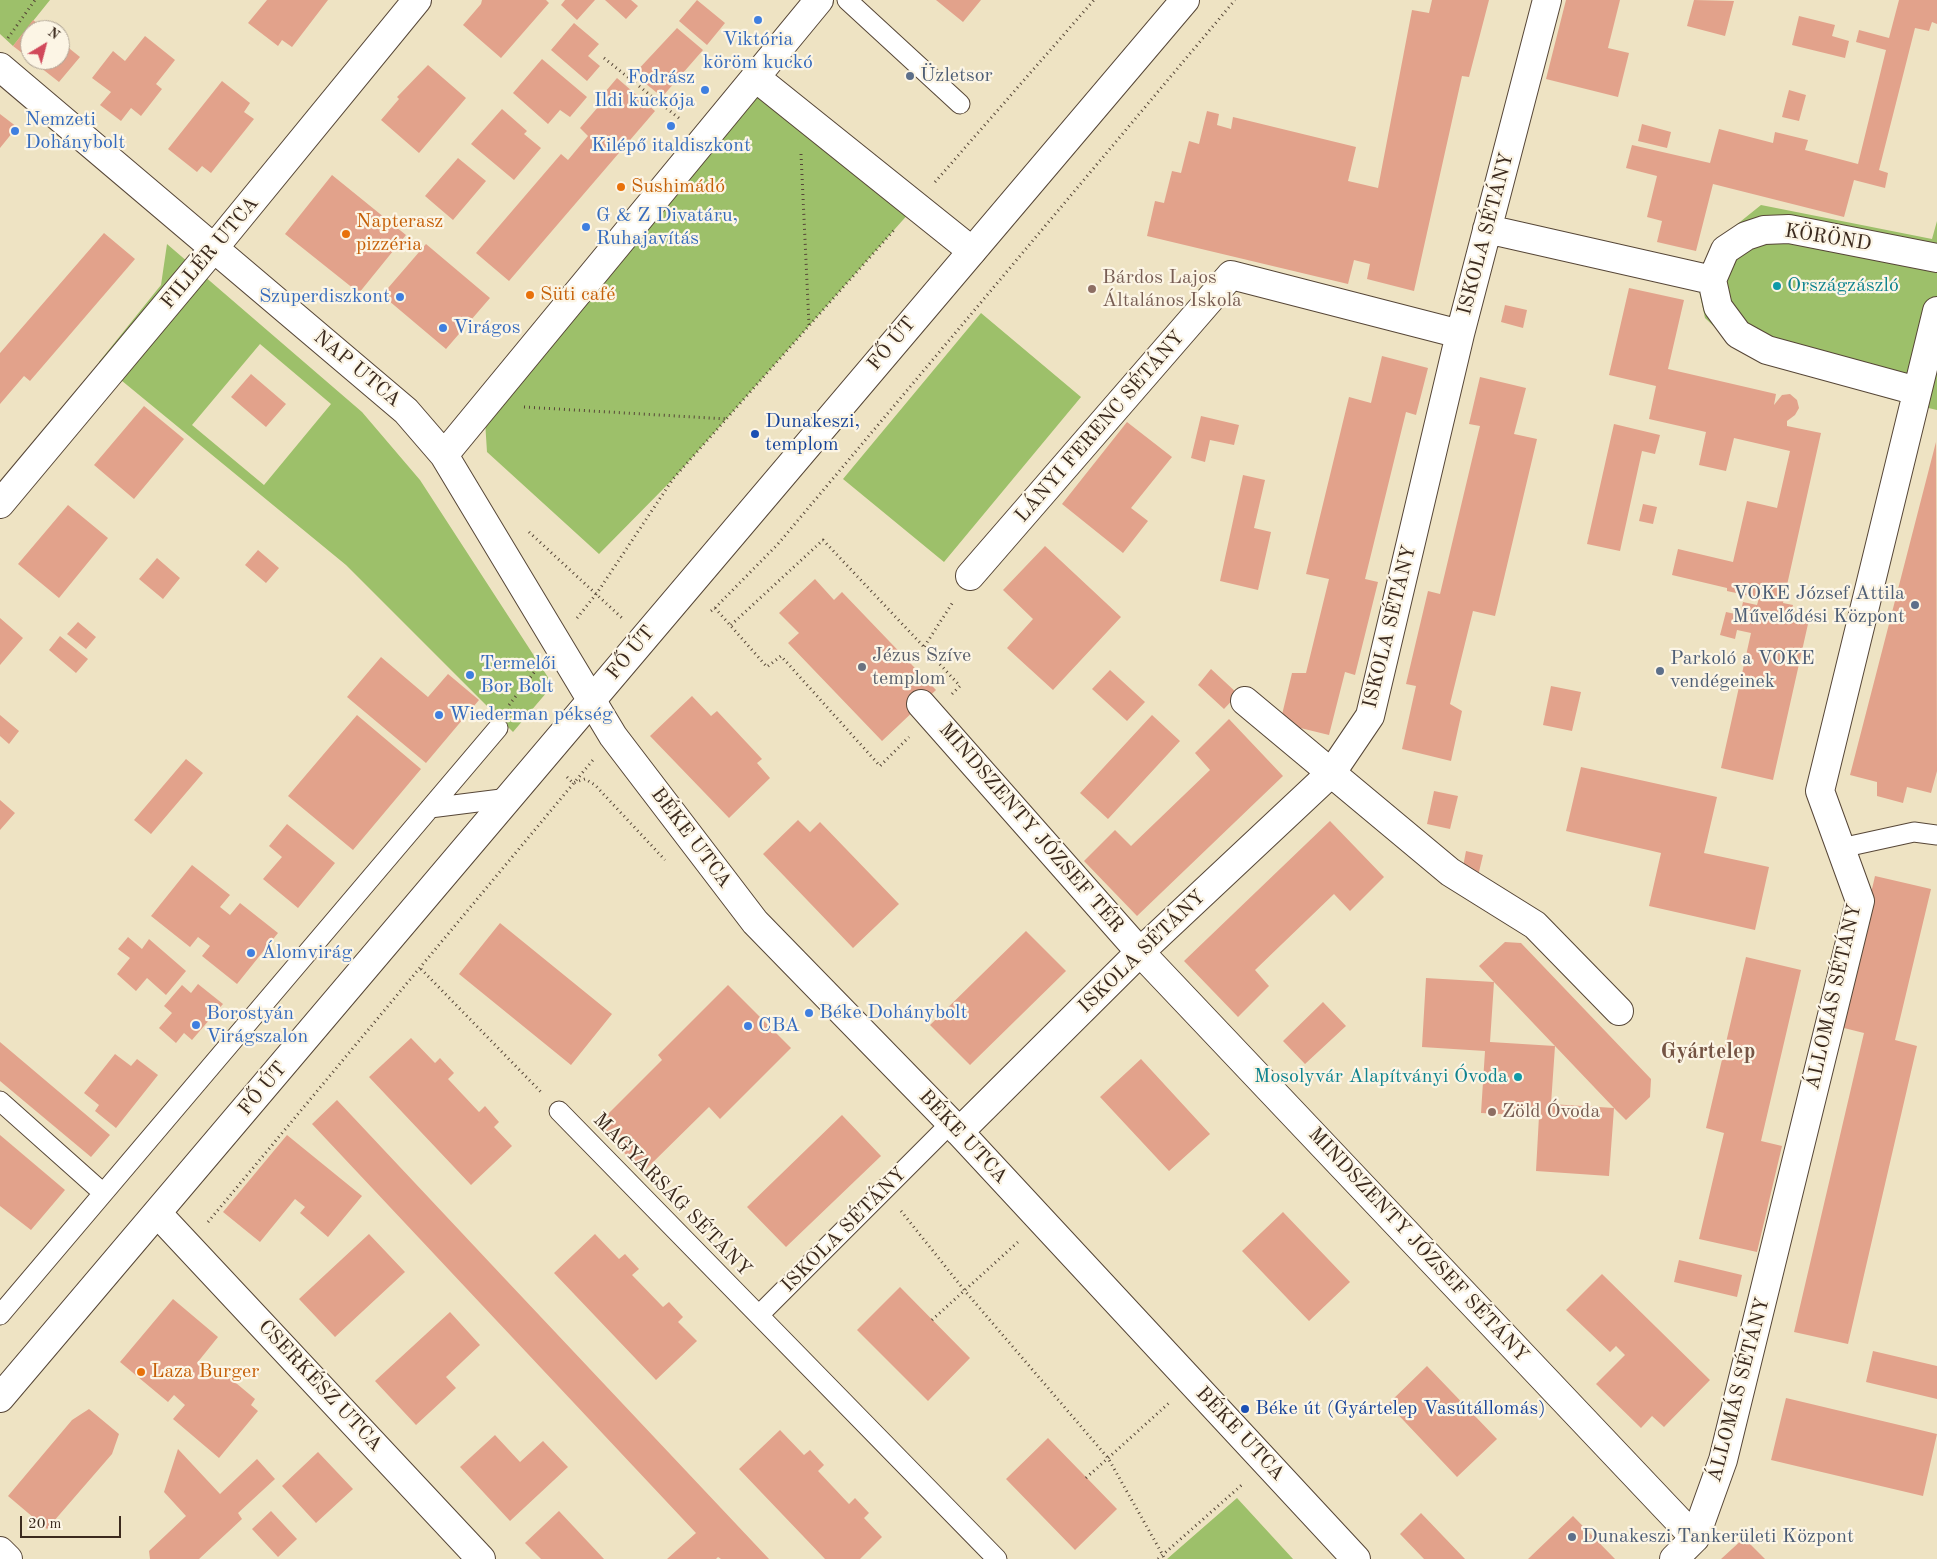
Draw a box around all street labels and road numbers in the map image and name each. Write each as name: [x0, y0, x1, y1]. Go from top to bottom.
street label: ISKOLA SÉTÁNY: [1453, 150, 1519, 318]
street label: FILLÉR UTCA: [156, 192, 264, 314]
street label: KÖRÖND: [1783, 219, 1873, 257]
street label: FŐ ÚT: [863, 312, 921, 376]
street label: NAP UTCA: [308, 325, 406, 413]
street label: LÁNYI FERENC SÉTÁNY: [1010, 326, 1190, 528]
street label: ISKOLA SÉTÁNY: [1358, 543, 1422, 711]
street label: FŐ ÚT: [602, 621, 660, 685]
street label: MINDSZENTY JÓZSEF TÉR: [933, 718, 1129, 938]
street label: BÉKE UTCA: [645, 783, 737, 893]
street label: ISKOLA SÉTÁNY: [1074, 885, 1210, 1019]
street label: ÁLLOMÁS SÉTÁNY: [1801, 902, 1867, 1092]
street label: FŐ ÚT: [234, 1057, 292, 1121]
street label: BÉKE UTCA: [913, 1085, 1013, 1189]
street label: MAGYARSÁG SÉTÁNY: [588, 1108, 756, 1282]
street label: MINDSZENTY JÓZSEF SÉTÁNY: [1303, 1123, 1533, 1367]
street label: ISKOLA SÉTÁNY: [776, 1162, 912, 1298]
street label: ÁLLOMÁS SÉTÁNY: [1703, 1295, 1775, 1485]
street label: CSERKÉSZ UTCA: [253, 1315, 387, 1457]
street label: BÉKE UTCA: [1190, 1382, 1290, 1486]

